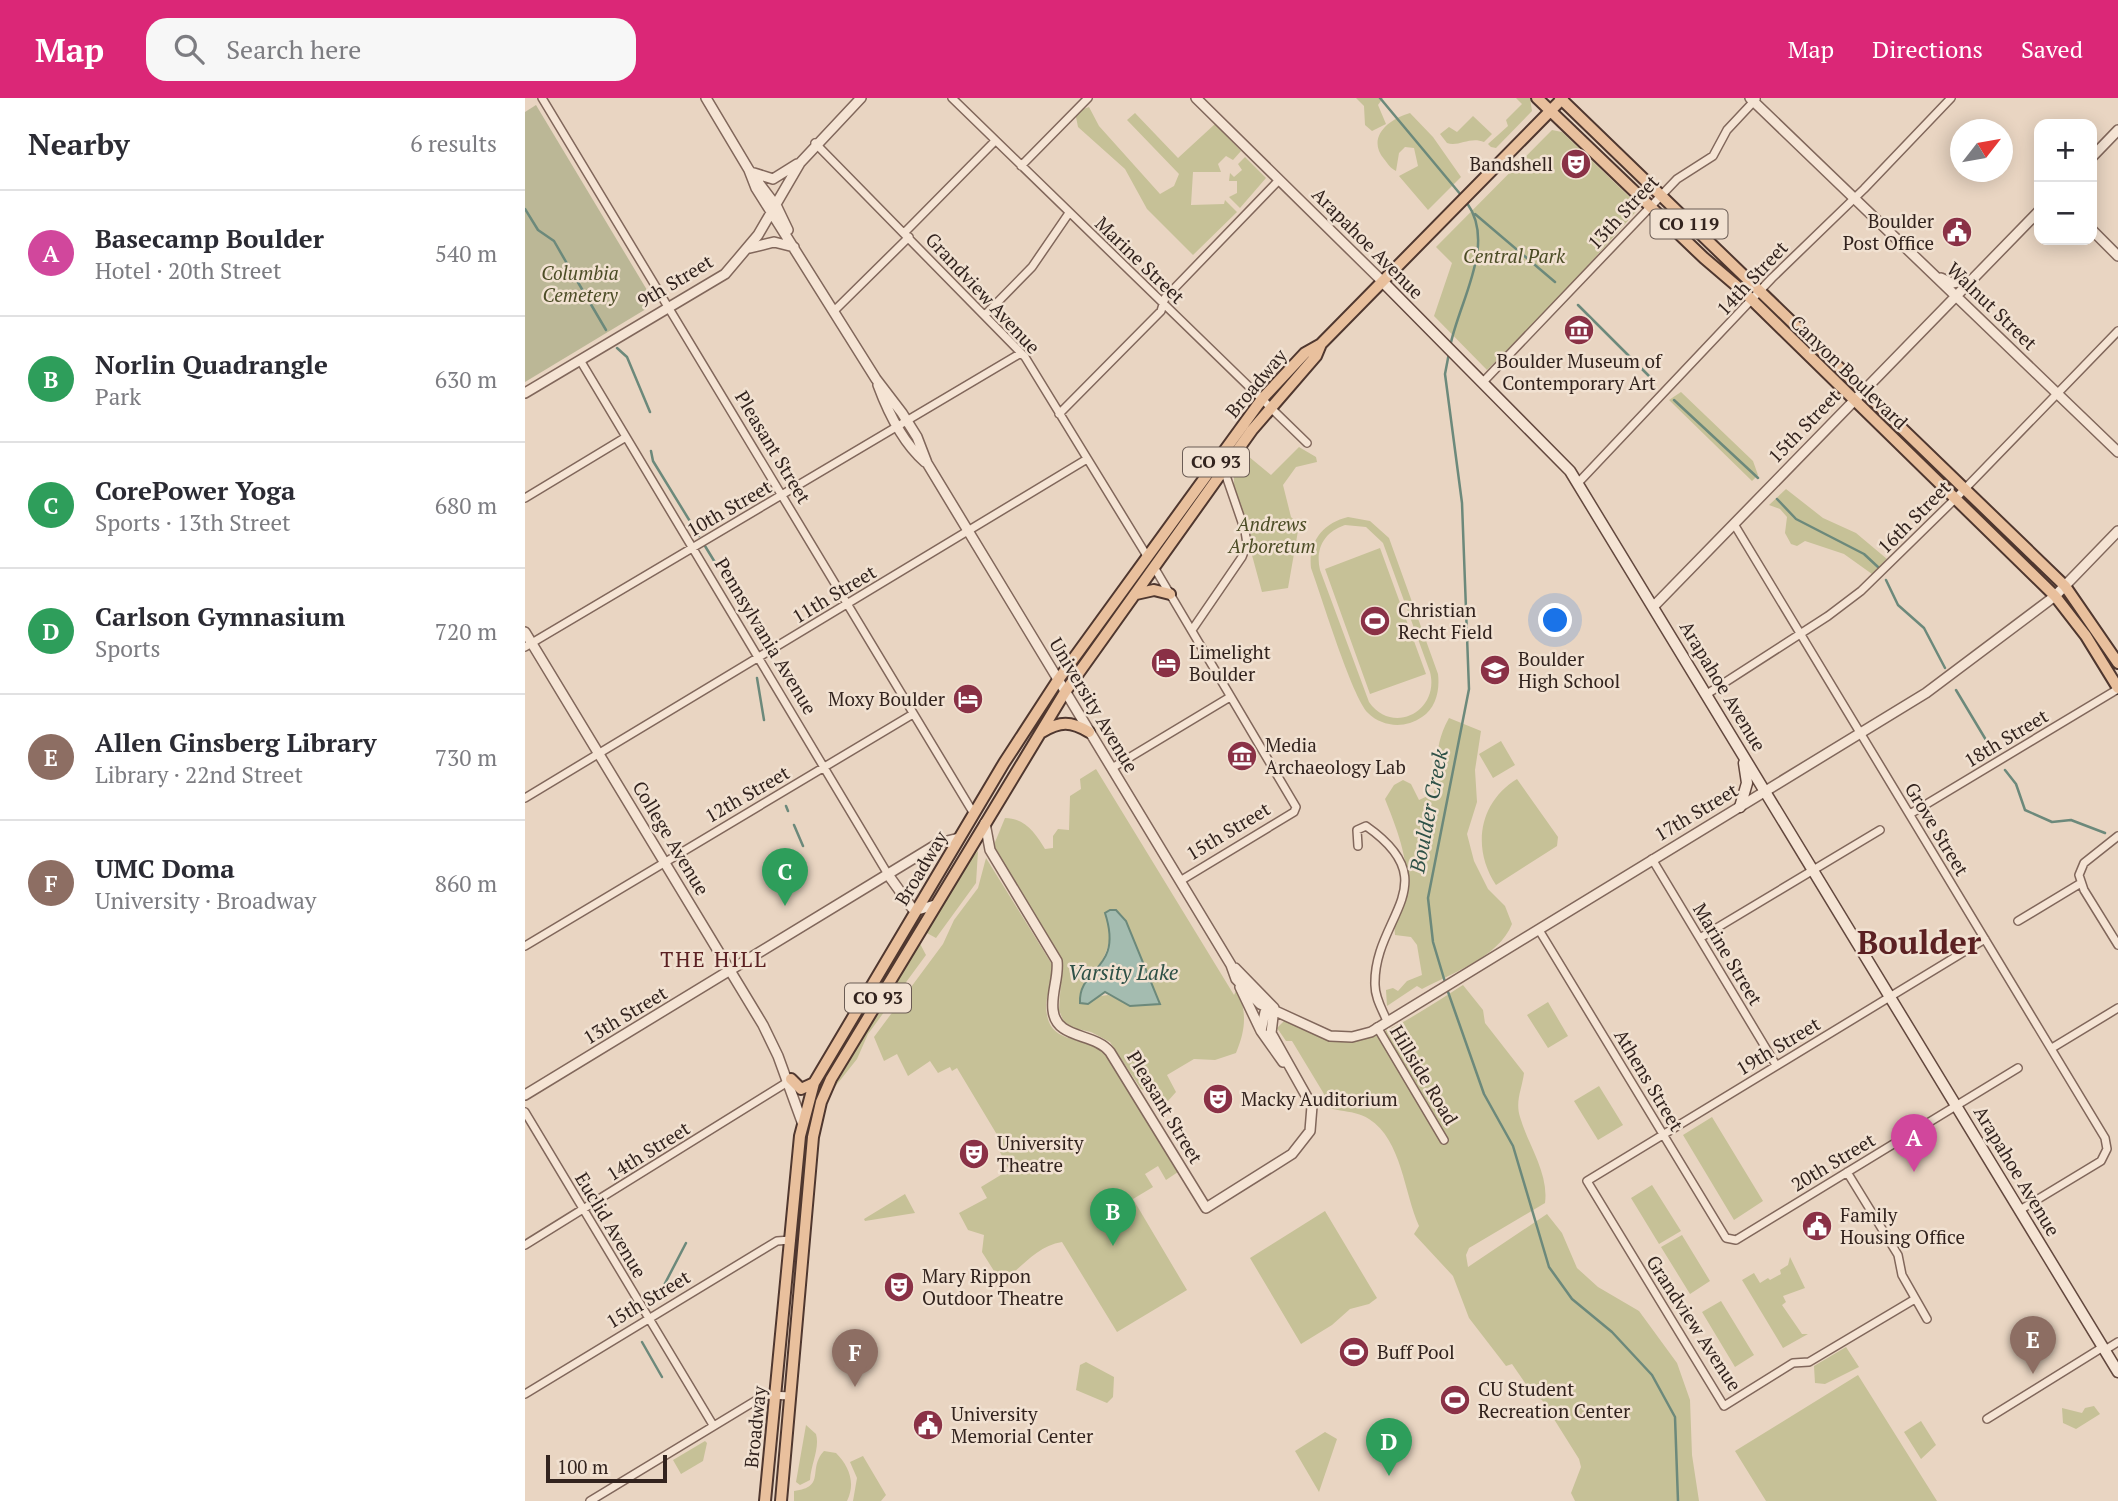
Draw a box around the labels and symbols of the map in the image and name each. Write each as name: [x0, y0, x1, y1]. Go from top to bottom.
north arrow: [1950, 119, 2013, 182]
theatre icon: Bandshell: [1559, 147, 1593, 181]
place label: Bandshell: [1470, 151, 1553, 176]
street label: 13th Street: [1582, 169, 1664, 254]
street label: Arapahoe Avenue: [1307, 182, 1429, 304]
place label: Boulder Post Office: [1843, 208, 1935, 255]
road number: CO 119: [1651, 210, 1727, 238]
street label: Marine Street: [1090, 211, 1190, 309]
public building icon: Boulder Post Office: [1940, 215, 1974, 249]
street label: Grandview Avenue: [921, 227, 1046, 359]
street label: 14th Street: [1711, 235, 1793, 320]
park label: Central Park: [1463, 243, 1566, 268]
street label: 9th Street: [632, 248, 717, 313]
street label: Walnut Street: [1942, 256, 2043, 355]
park label: Columbia Cemetery: [541, 260, 619, 307]
street label: Canyon Boulevard: [1785, 309, 1914, 434]
museum icon: Boulder Museum of Contemporary Art: [1562, 313, 1596, 347]
street label: Broadway: [1219, 343, 1292, 422]
place label: Boulder Museum of Contemporary Art: [1497, 348, 1663, 395]
street label: 15th Street: [1762, 383, 1845, 468]
street label: Pleasant Street: [730, 386, 817, 508]
road number: CO 93: [1183, 448, 1249, 476]
street label: 10th Street: [682, 473, 776, 542]
street label: 16th Street: [1872, 475, 1956, 559]
park label: Andrews Arboretum: [1227, 511, 1316, 558]
street label: Pennsylvania Avenue: [710, 553, 823, 719]
street label: 11th Street: [787, 559, 880, 628]
place label: Christian Recht Field: [1398, 597, 1493, 644]
your location: [1538, 603, 1572, 637]
sports icon: Christian Recht Field: [1358, 604, 1392, 638]
street label: Arapahoe Avenue: [1675, 616, 1772, 756]
street label: University Avenue: [1044, 633, 1145, 777]
place label: Limelight Boulder: [1189, 639, 1271, 686]
hotel icon: Limelight Boulder: [1149, 646, 1183, 680]
place label: Boulder High School: [1518, 646, 1620, 693]
school or university icon: Boulder High School: [1478, 653, 1512, 687]
hotel icon: Moxy Boulder: [951, 682, 985, 716]
place label: Moxy Boulder: [828, 686, 946, 711]
street label: 18th Street: [1959, 703, 2052, 772]
place label: Media Archaeology Lab: [1265, 732, 1406, 779]
museum icon: Media Archaeology Lab: [1225, 739, 1259, 773]
water label: Boulder Creek: [1402, 746, 1454, 876]
street label: 12th Street: [700, 759, 794, 828]
street label: College Avenue: [627, 776, 715, 900]
street label: 17th Street: [1649, 777, 1742, 846]
street label: Grove Street: [1900, 777, 1975, 880]
street label: 15th Street: [1181, 796, 1274, 865]
street label: Broadway: [889, 826, 953, 910]
pin: C: [762, 848, 808, 906]
street label: Marine Street: [1688, 898, 1769, 1010]
district label: Boulder: [1857, 920, 1982, 963]
district label: THE HILL: [660, 945, 768, 973]
water label: Varsity Lake: [1068, 958, 1179, 986]
street label: 13th Street: [578, 980, 671, 1049]
road number: CO 93: [845, 984, 911, 1013]
street label: 19th Street: [1731, 1011, 1824, 1080]
street label: Hillside Road: [1385, 1020, 1464, 1130]
street label: Athens Street: [1609, 1024, 1690, 1135]
street label: Pleasant Street: [1122, 1046, 1209, 1168]
theatre icon: Macky Auditorium: [1201, 1082, 1235, 1116]
place label: Macky Auditorium: [1241, 1086, 1398, 1111]
street label: Arapahoe Avenue: [1969, 1101, 2066, 1241]
pin: A: [1891, 1114, 1937, 1172]
street label: 14th Street: [601, 1115, 694, 1186]
street label: 20th Street: [1786, 1127, 1879, 1196]
place label: University Theatre: [997, 1130, 1084, 1177]
theatre icon: University Theatre: [957, 1137, 991, 1171]
street label: Euclid Avenue: [570, 1167, 653, 1282]
pin: B: [1090, 1188, 1136, 1246]
place label: Family Housing Office: [1840, 1202, 1965, 1249]
public building icon: Family Housing Office: [1800, 1209, 1834, 1243]
street label: Grandview Avenue: [1641, 1250, 1748, 1395]
place label: Mary Rippon Outdoor Theatre: [922, 1263, 1063, 1310]
street label: 15th Street: [601, 1264, 694, 1333]
theatre icon: Mary Rippon Outdoor Theatre: [882, 1270, 916, 1304]
pin: E: [2010, 1316, 2056, 1374]
pin: F: [832, 1329, 878, 1387]
sports icon: Buff Pool: [1337, 1335, 1371, 1369]
place label: Buff Pool: [1377, 1339, 1455, 1364]
place label: CU Student Recreation Center: [1478, 1376, 1631, 1423]
sports icon: CU Student Recreation Center: [1438, 1383, 1472, 1417]
street label: Broadway: [738, 1384, 771, 1469]
place label: University Memorial Center: [951, 1401, 1094, 1448]
public building icon: University Memorial Center: [911, 1408, 945, 1442]
pin: D: [1366, 1418, 1412, 1476]
scale bar: [546, 1452, 667, 1484]

